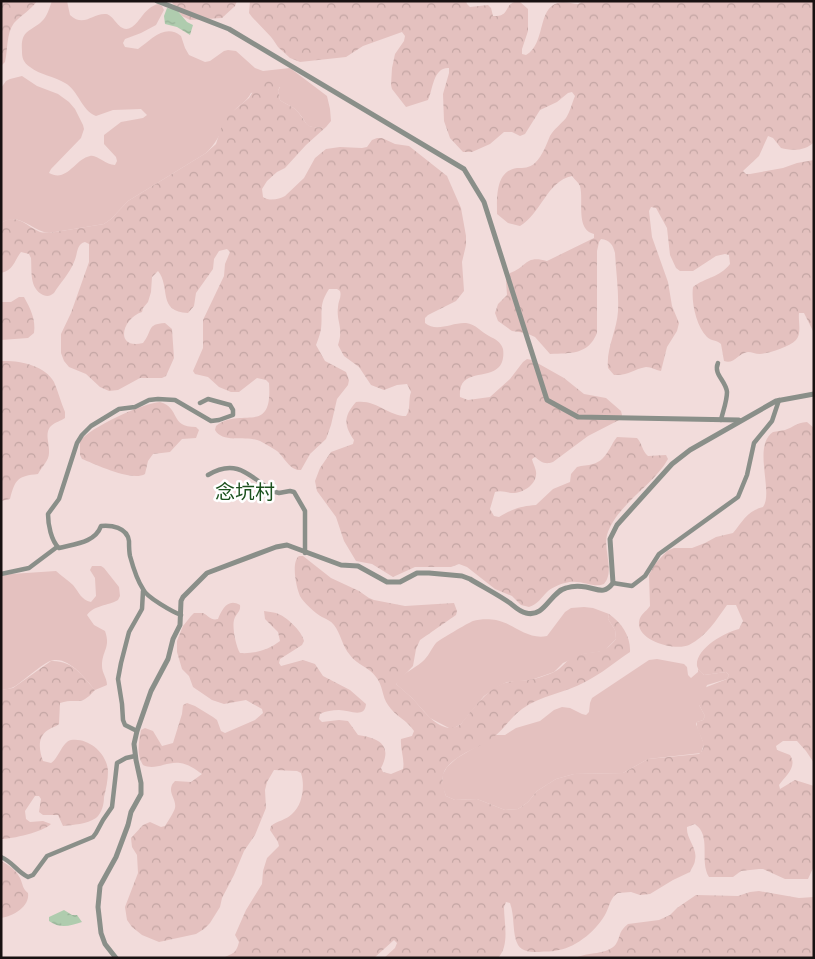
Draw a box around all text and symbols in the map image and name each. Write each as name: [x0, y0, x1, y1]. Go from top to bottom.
district label: 念坑村: [215, 476, 275, 507]

